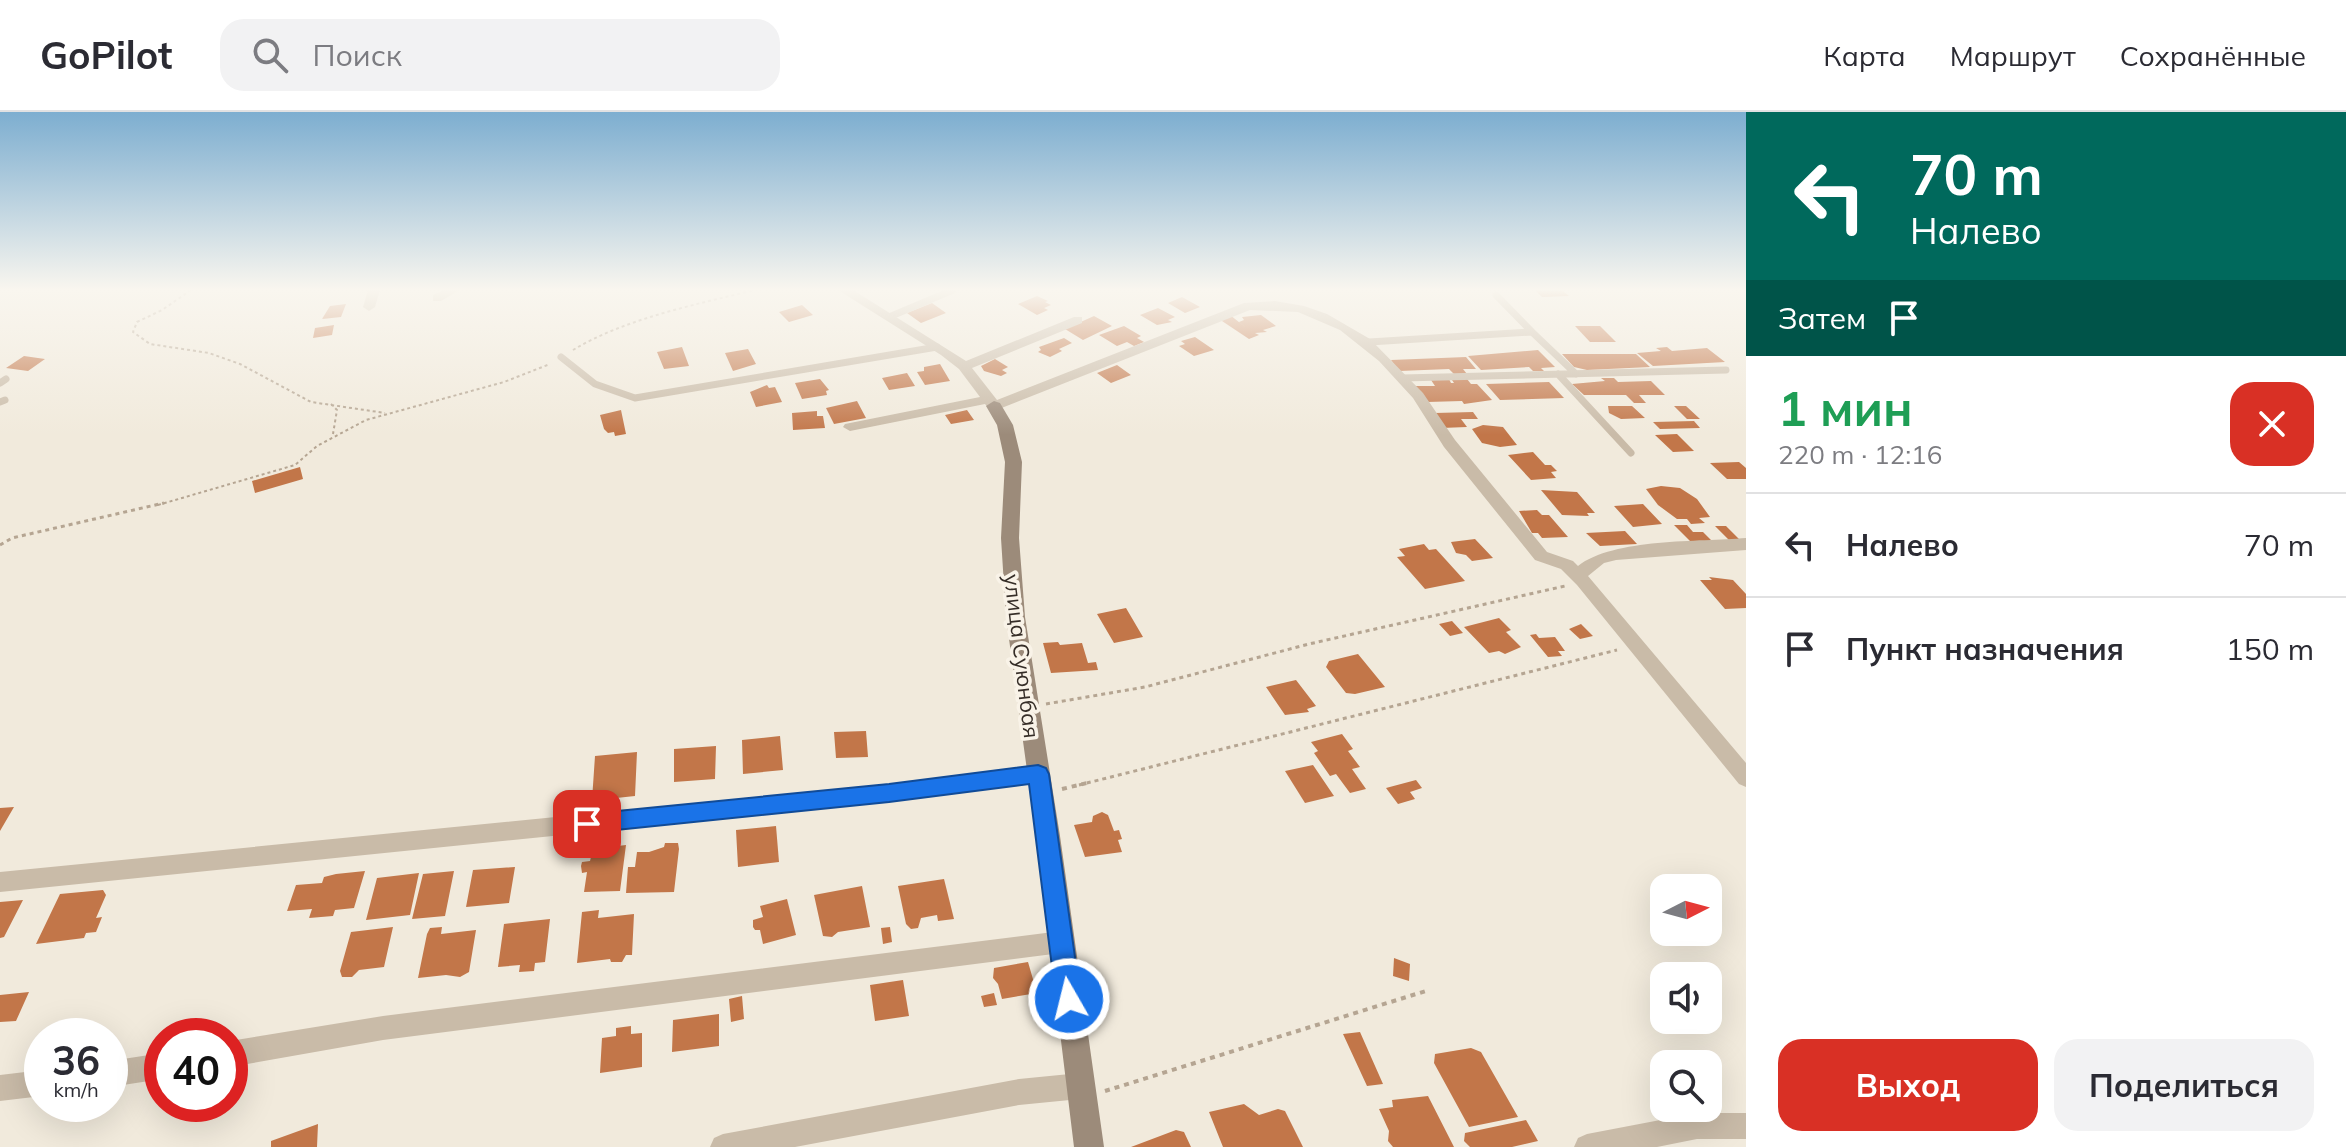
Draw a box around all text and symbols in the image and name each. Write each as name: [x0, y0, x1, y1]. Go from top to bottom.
search box: [220, 19, 780, 91]
text: GoPilot: [40, 31, 172, 79]
icon: search: [248, 33, 292, 77]
text: Поиск: [312, 36, 402, 74]
text: Карта: [1823, 38, 1906, 73]
text: Маршрут: [1950, 38, 2076, 73]
text: Сохранённые: [2120, 38, 2306, 73]
text: 70 m: [1910, 139, 2043, 209]
icon: left: [1778, 144, 1882, 248]
text: Налево: [1910, 208, 2042, 253]
icon: arrive: [1882, 296, 1926, 340]
text: Затем: [1778, 299, 1866, 337]
text: 1 мин: [1778, 378, 1913, 438]
button: close: [2230, 382, 2314, 466]
text: 220 m · 12:16: [1778, 438, 1942, 471]
icon: left: [1778, 523, 1822, 567]
text: Налево: [1846, 526, 1959, 564]
text: 70 m: [2244, 526, 2314, 564]
street label: улица Суюнбая: [998, 572, 1046, 740]
icon: arrive: [1778, 627, 1822, 671]
text: Пункт назначения: [1846, 630, 2124, 668]
text: 150 m: [2226, 630, 2314, 668]
pin: [553, 790, 621, 858]
icon: arrive: [565, 802, 609, 846]
north arrow: [1650, 874, 1722, 946]
map controls: [1650, 874, 1722, 1122]
position arrow: [1027, 957, 1111, 1041]
button: sound: [1650, 962, 1722, 1034]
speed limit sign: 40: [144, 1018, 248, 1122]
text: 36: [52, 1035, 100, 1085]
button: Выход: [1778, 1039, 2038, 1131]
button: Поделиться: [2054, 1039, 2314, 1131]
button: search: [1650, 1050, 1722, 1122]
text: km/h: [53, 1077, 99, 1102]

